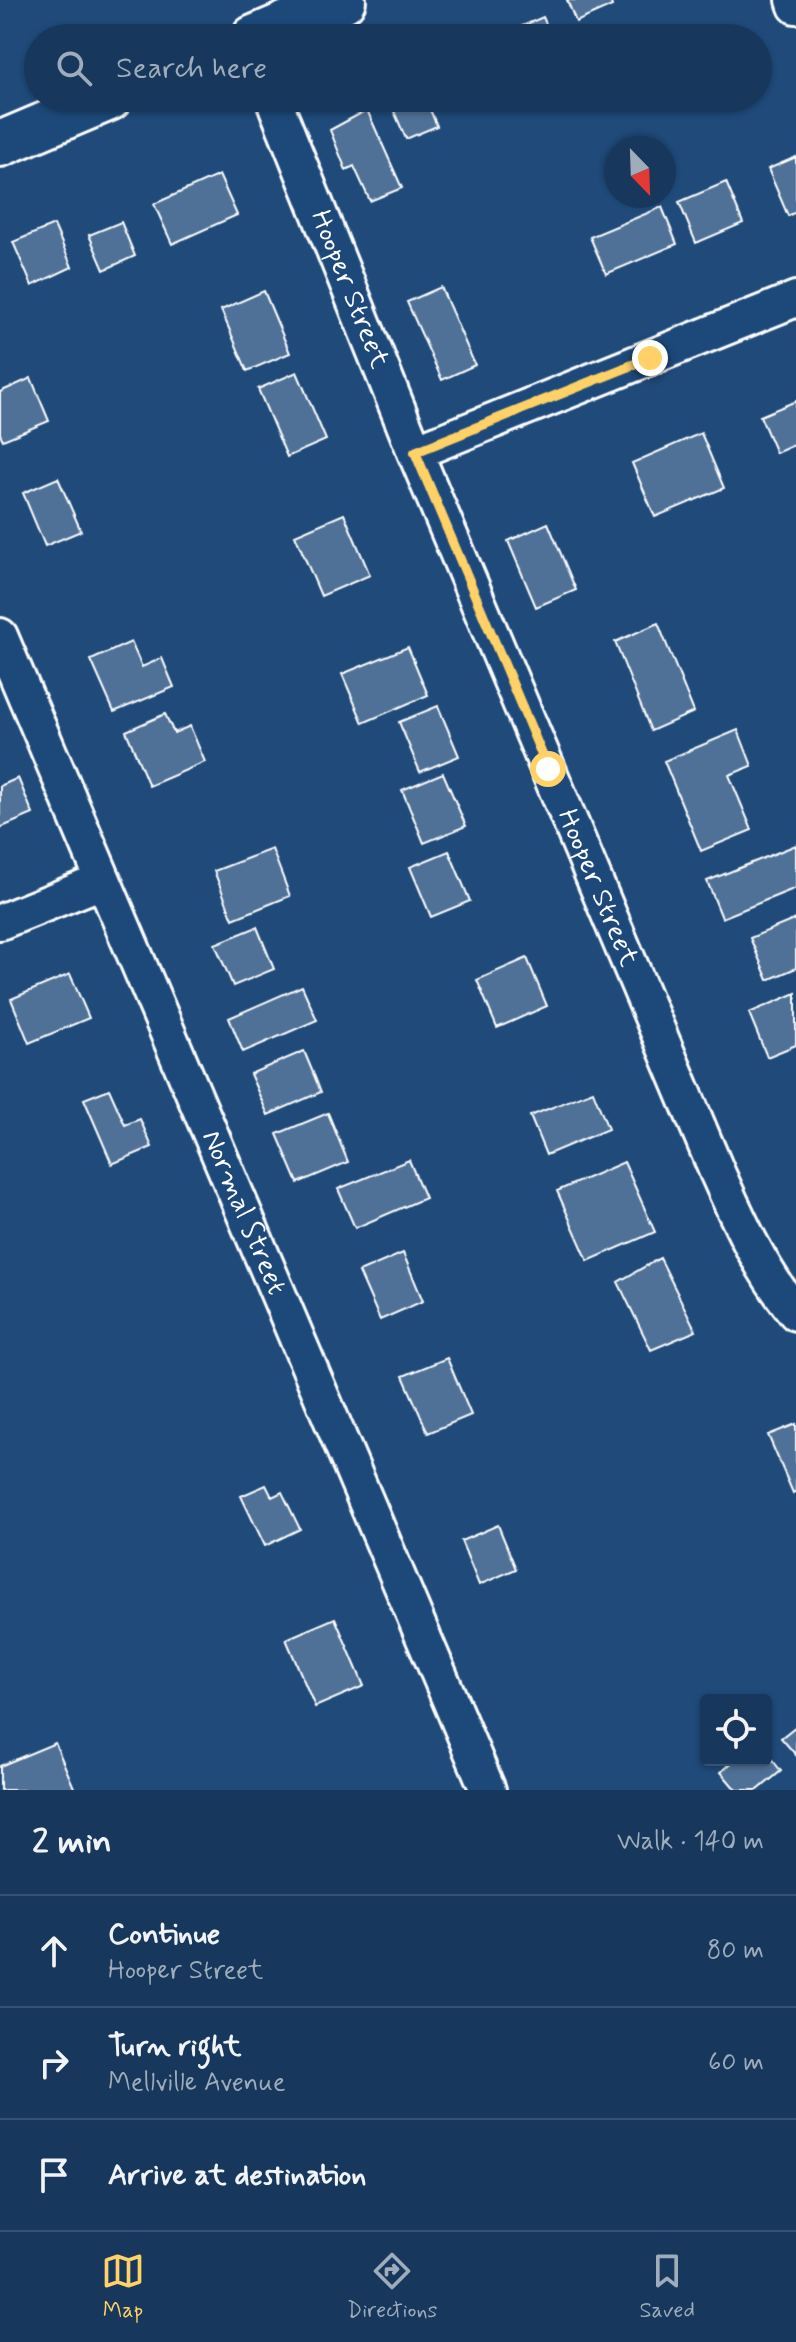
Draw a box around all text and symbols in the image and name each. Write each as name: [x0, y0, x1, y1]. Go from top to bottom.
search box: [24, 24, 772, 112]
icon: search: [52, 46, 96, 90]
text: Search here: [116, 49, 267, 88]
north arrow: [604, 136, 676, 208]
street label: Hooper Street: [301, 205, 398, 374]
route end: [632, 340, 668, 376]
route start: [530, 751, 566, 787]
street label: Hooper Street: [548, 804, 647, 973]
street label: Normal Street: [193, 1125, 295, 1301]
map controls: [700, 1694, 772, 1766]
button: locate: [700, 1694, 772, 1766]
text: 2 min: [32, 1820, 112, 1865]
text: Walk · 140 m: [617, 1825, 764, 1859]
text: Continue: [108, 1915, 220, 1954]
icon: ahead: [32, 1929, 76, 1973]
text: 80 m: [707, 1934, 764, 1968]
text: Hooper Street: [108, 1954, 263, 1988]
text: Turn right: [108, 2027, 241, 2066]
icon: right: [32, 2041, 76, 2085]
text: 60 m: [708, 2046, 764, 2080]
text: Mellville Avenue: [108, 2066, 286, 2100]
icon: arrive: [32, 2153, 76, 2197]
text: Arrive at destination: [108, 2156, 366, 2195]
tab: Map: [101, 2249, 145, 2325]
tab: Directions: [347, 2249, 437, 2325]
tab: Saved: [639, 2249, 695, 2325]

